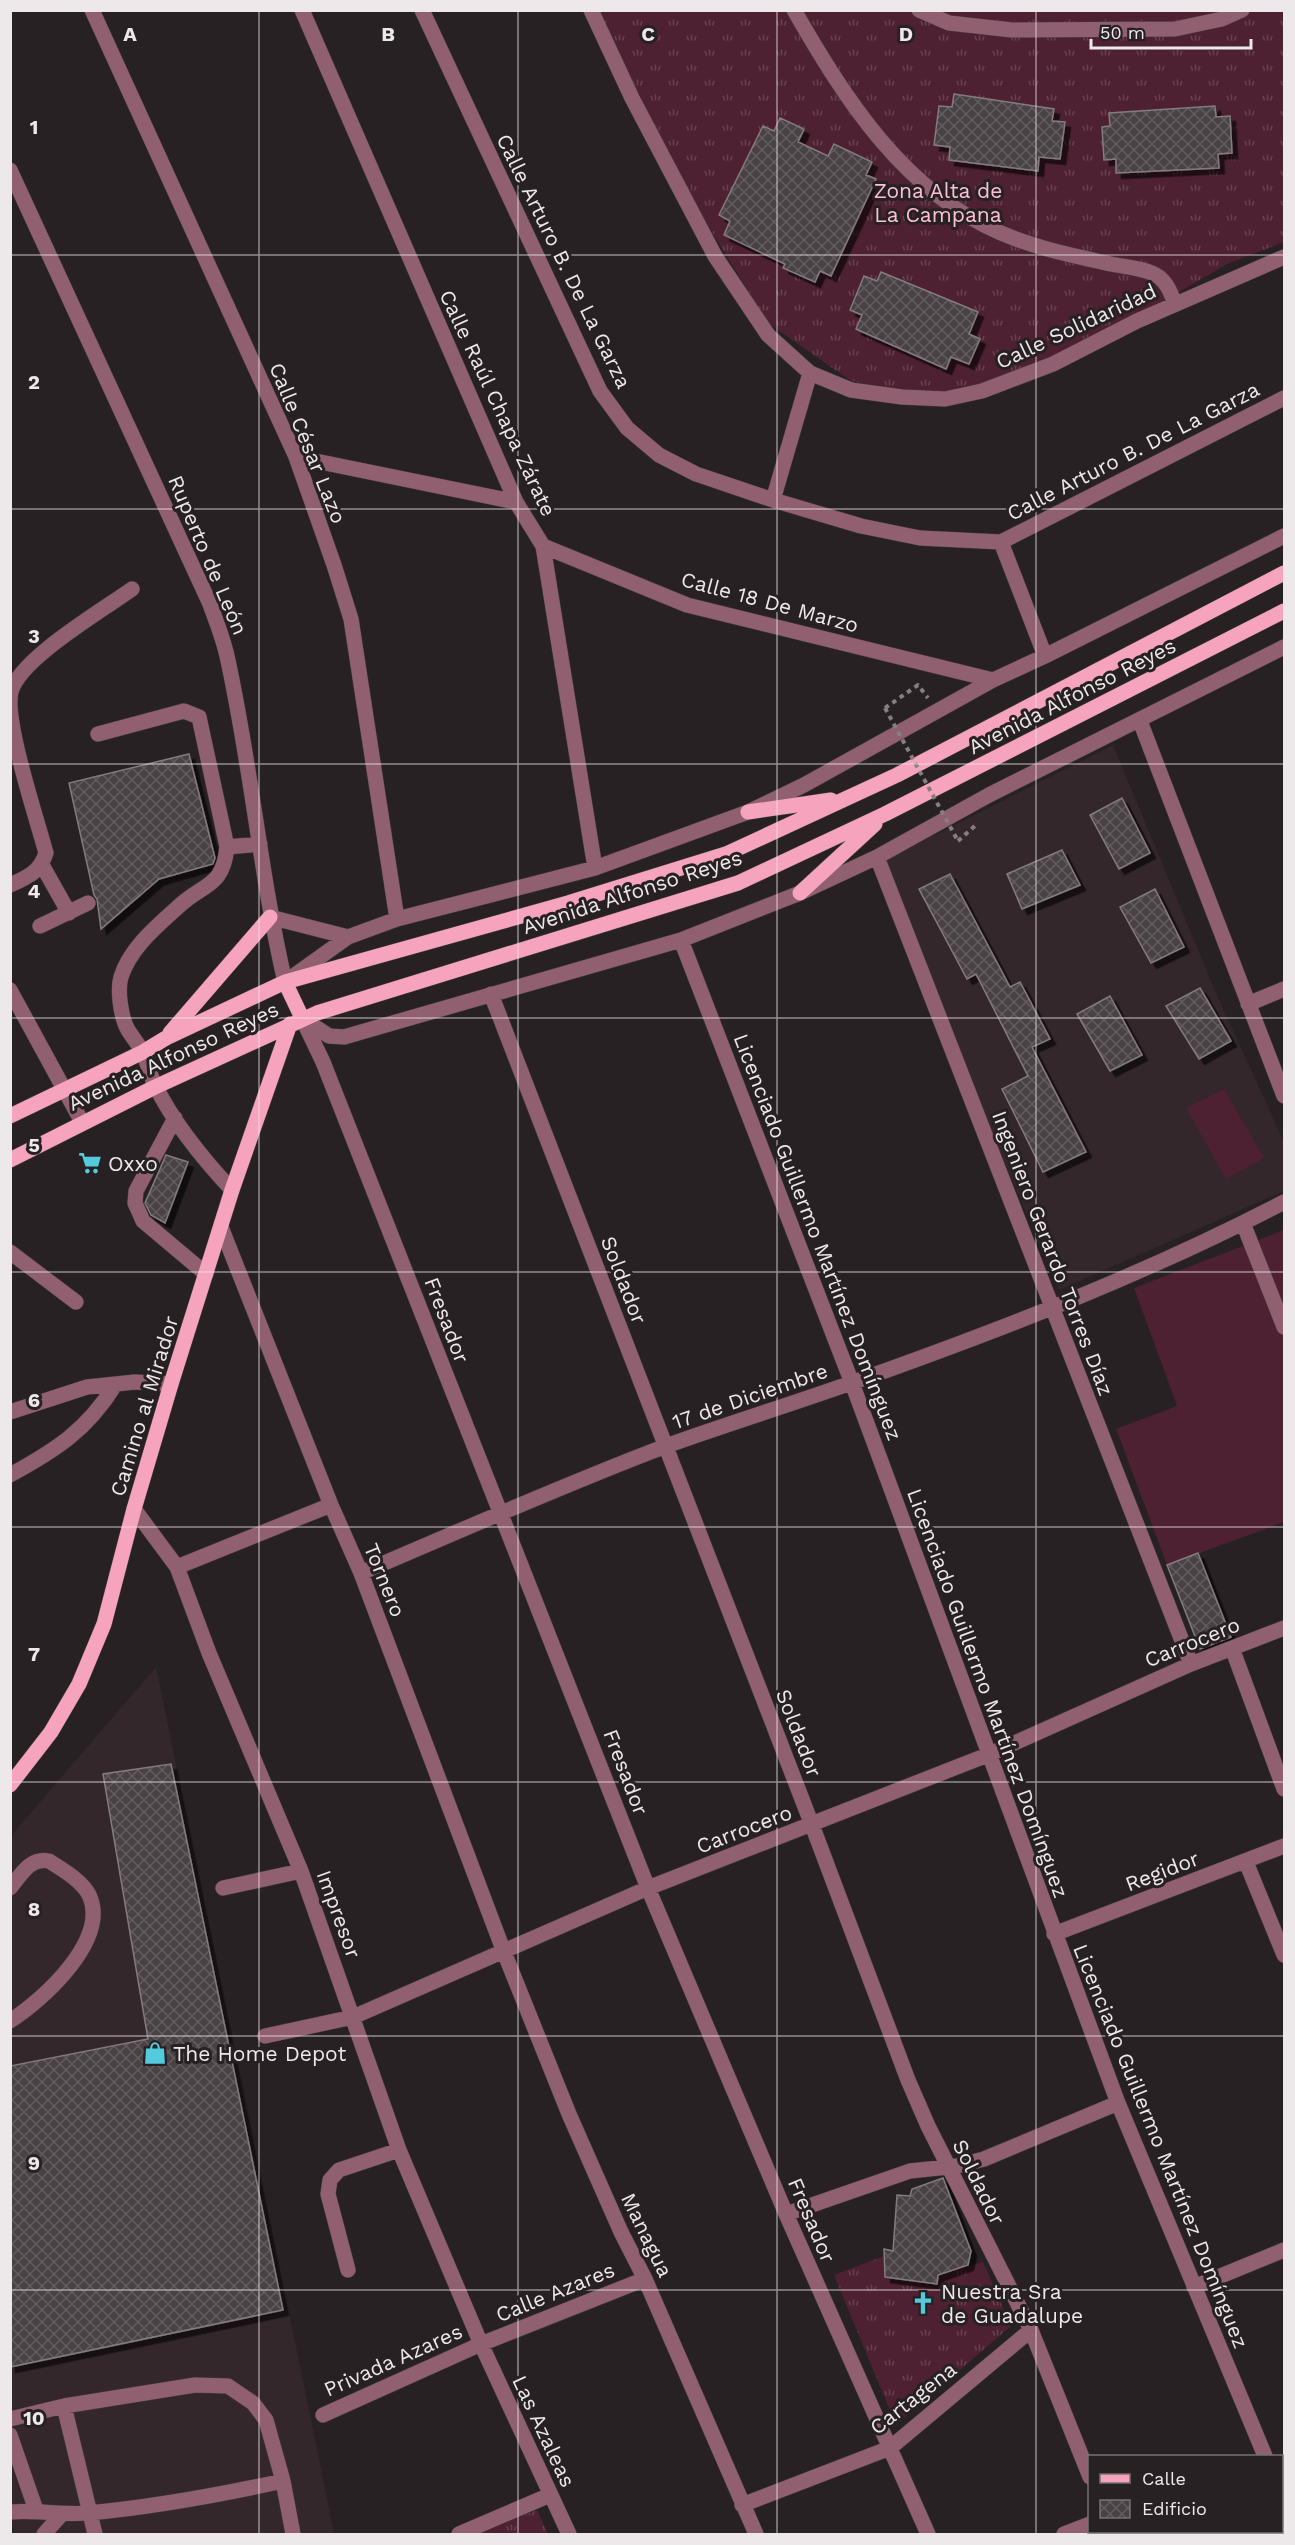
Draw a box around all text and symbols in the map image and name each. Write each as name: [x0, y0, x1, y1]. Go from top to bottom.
scale bar: [1091, 12, 1252, 50]
text: A: [123, 22, 137, 46]
text: B: [381, 22, 395, 46]
text: C: [641, 22, 655, 46]
text: D: [899, 22, 913, 46]
text: 50 m: [1100, 22, 1145, 43]
text: 1: [30, 115, 38, 139]
street label: Calle Arturo B. De La Garza: [491, 130, 637, 392]
park label: Zona Alta de La Campana: [874, 178, 1002, 227]
street label: Calle Solidaridad: [992, 278, 1160, 374]
street label: Calle Raúl Chapa Zárate: [435, 286, 561, 520]
street label: Calle César Lazo: [264, 359, 352, 527]
text: 2: [28, 370, 40, 394]
street label: Calle Arturo B. De La Garza: [1003, 376, 1263, 526]
street label: Ruperto de León: [163, 471, 253, 639]
street label: Calle 18 De Marzo: [679, 566, 861, 638]
text: 3: [28, 624, 40, 648]
street label: Avenida Alfonso Reyes: [964, 633, 1180, 759]
street label: Avenida Alfonso Reyes: [519, 845, 745, 939]
text: 4: [28, 879, 41, 903]
street label: Avenida Alfonso Reyes: [64, 996, 282, 1116]
street label: Licenciado Guillermo Martínez Domínguez: [729, 1030, 907, 1444]
street label: Ingeniero Gerardo Torres Díaz: [987, 1107, 1119, 1399]
text: 5: [28, 1133, 40, 1157]
supermarket icon: Oxxo: [77, 1150, 103, 1176]
place label: Oxxo: [108, 1151, 158, 1176]
street label: Soldador: [596, 1233, 652, 1328]
street label: Fresador: [419, 1274, 475, 1367]
street label: Camino al Mirador: [105, 1312, 183, 1499]
street label: 17 de Diciembre: [669, 1358, 831, 1434]
text: 6: [28, 1388, 40, 1412]
street label: Licenciado Guillermo Martínez Domínguez: [902, 1485, 1074, 1901]
street label: Tornero: [359, 1539, 411, 1621]
street label: Carrocero: [1141, 1612, 1243, 1672]
text: 7: [28, 1642, 40, 1666]
street label: Soldador: [771, 1686, 827, 1781]
street label: Fresador: [598, 1726, 654, 1819]
street label: Carrocero: [693, 1799, 795, 1859]
street label: Regidor: [1122, 1845, 1203, 1896]
street label: Impresor: [312, 1867, 367, 1962]
text: 8: [28, 1897, 40, 1921]
street label: Licenciado Guillermo Martínez Domínguez: [1068, 1940, 1254, 2352]
shop icon: The Home Depot: [142, 2040, 168, 2066]
place label: The Home Depot: [173, 2041, 347, 2066]
street label: Soldador: [948, 2135, 1011, 2229]
text: 9: [28, 2151, 40, 2175]
street label: Fresador: [783, 2174, 841, 2267]
street label: Managua: [616, 2189, 678, 2281]
street label: Calle Azares: [492, 2257, 618, 2327]
place label: Nuestra Sra de Guadalupe: [941, 2279, 1083, 2328]
church icon: Nuestra Sra de Guadalupe: [910, 2290, 936, 2316]
street label: Privada Azares: [320, 2318, 466, 2402]
street label: Cartagena: [865, 2356, 961, 2440]
street label: Las Azaleas: [507, 2371, 581, 2491]
text: 10: [23, 2406, 45, 2430]
legend: [1088, 2455, 1283, 2533]
text: Calle: [1142, 2468, 1186, 2489]
text: Edificio: [1142, 2498, 1207, 2519]

